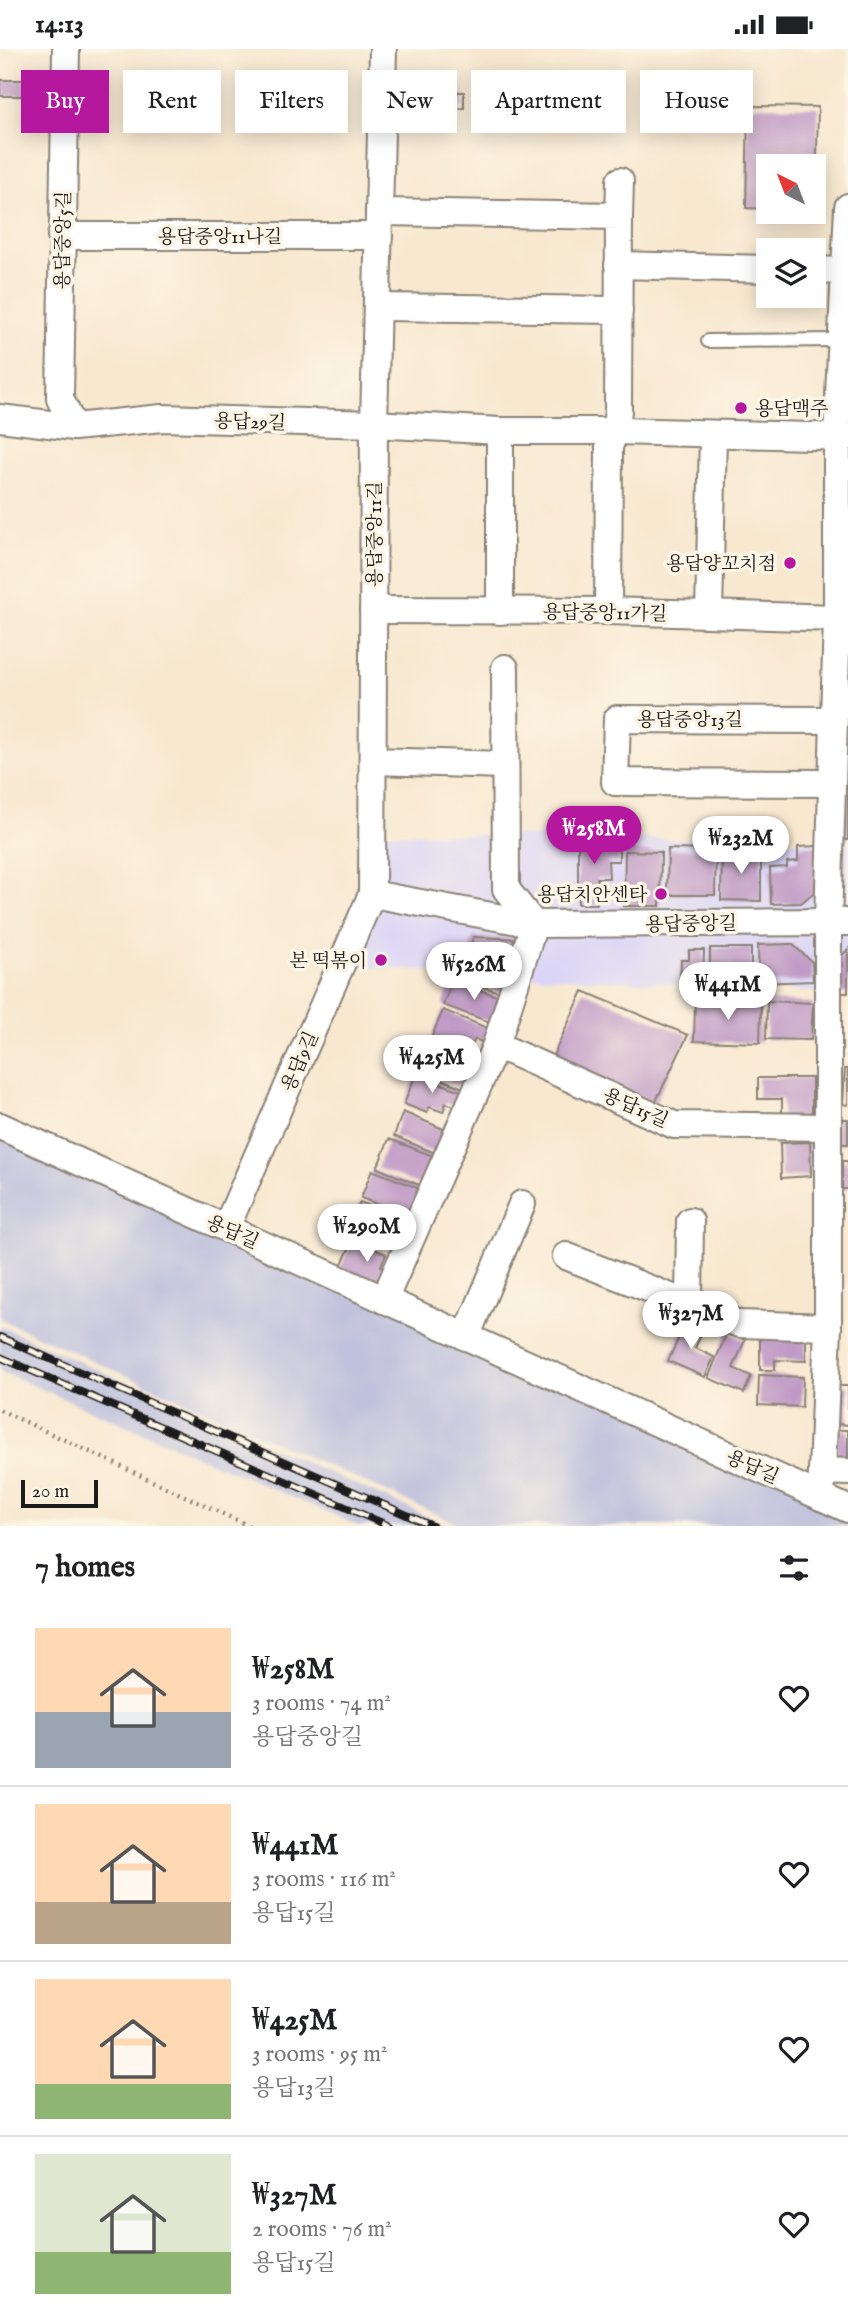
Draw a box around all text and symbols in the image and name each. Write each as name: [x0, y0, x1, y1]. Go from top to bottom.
text: 14:13: [35, 8, 84, 41]
chip: Buy: [21, 70, 109, 133]
chip: Rent: [123, 70, 221, 133]
chip: Filters: [235, 70, 348, 133]
chip: New: [362, 70, 457, 133]
chip: Apartment: [471, 70, 626, 133]
chip: House: [640, 70, 753, 133]
north arrow: [756, 154, 826, 224]
map controls: [756, 154, 826, 308]
street label: 용답중앙5길: [51, 191, 77, 290]
street label: 용답중앙11나길: [158, 226, 282, 250]
button: layers: [756, 238, 826, 308]
place label: 용답맥주: [755, 398, 828, 422]
marker: 용답맥주: [733, 400, 749, 416]
street label: 용답29길: [213, 410, 286, 436]
street label: 용답중앙11길: [364, 481, 388, 587]
place label: 용답양꼬치점: [666, 553, 776, 577]
marker: 용답양꼬치점: [782, 555, 798, 571]
street label: 용답중앙11가길: [543, 601, 667, 627]
street label: 용답중앙13길: [637, 709, 743, 733]
pin: ₩258M: [545, 807, 643, 866]
text: ₩258M: [562, 814, 626, 843]
pin: ₩232M: [692, 817, 790, 876]
text: ₩232M: [708, 824, 774, 853]
place label: 용답치안센타: [537, 884, 648, 908]
marker: 용답치안센타: [653, 886, 669, 902]
street label: 용답중앙길: [645, 912, 737, 938]
pin: ₩526M: [425, 943, 523, 1002]
place label: 본 떡볶이: [289, 950, 367, 974]
text: ₩526M: [442, 950, 506, 979]
marker: 본 떡볶이: [373, 952, 389, 968]
pin: ₩441M: [679, 963, 777, 1022]
text: ₩441M: [695, 970, 761, 999]
street label: 용답9길: [277, 1028, 325, 1096]
pin: ₩425M: [383, 1035, 481, 1095]
text: ₩425M: [399, 1043, 465, 1072]
street label: 용답15길: [599, 1084, 672, 1134]
pin: ₩290M: [318, 1205, 416, 1264]
street label: 용답길: [202, 1211, 262, 1255]
text: ₩290M: [333, 1212, 401, 1241]
pin: ₩327M: [642, 1291, 740, 1351]
text: ₩327M: [658, 1299, 724, 1328]
street label: 용답길: [722, 1446, 782, 1490]
scale bar: [21, 1477, 98, 1509]
text: 20 m: [32, 1480, 69, 1504]
text: 7 homes: [35, 1549, 135, 1587]
icon: filters: [775, 1549, 813, 1587]
text: ₩258M: [252, 1651, 335, 1689]
icon: home: [91, 1656, 175, 1740]
icon: heart: [775, 1679, 813, 1717]
text: 3 rooms · 74 m²: [252, 1689, 391, 1718]
text: 용답중앙길: [252, 1723, 363, 1752]
text: ₩441M: [252, 1827, 338, 1865]
icon: home: [91, 1832, 175, 1916]
icon: heart: [775, 1855, 813, 1893]
text: 3 rooms · 116 m²: [252, 1865, 396, 1894]
text: 용답15길: [252, 1899, 336, 1928]
text: ₩425M: [252, 2002, 337, 2040]
icon: home: [91, 2007, 175, 2091]
icon: heart: [775, 2030, 813, 2068]
text: 3 rooms · 95 m²: [252, 2040, 387, 2069]
text: 용답13길: [252, 2074, 336, 2103]
text: ₩327M: [252, 2177, 337, 2215]
icon: home: [91, 2182, 175, 2266]
icon: heart: [775, 2205, 813, 2243]
text: 2 rooms · 76 m²: [252, 2215, 392, 2244]
text: 용답15길: [252, 2249, 336, 2278]

